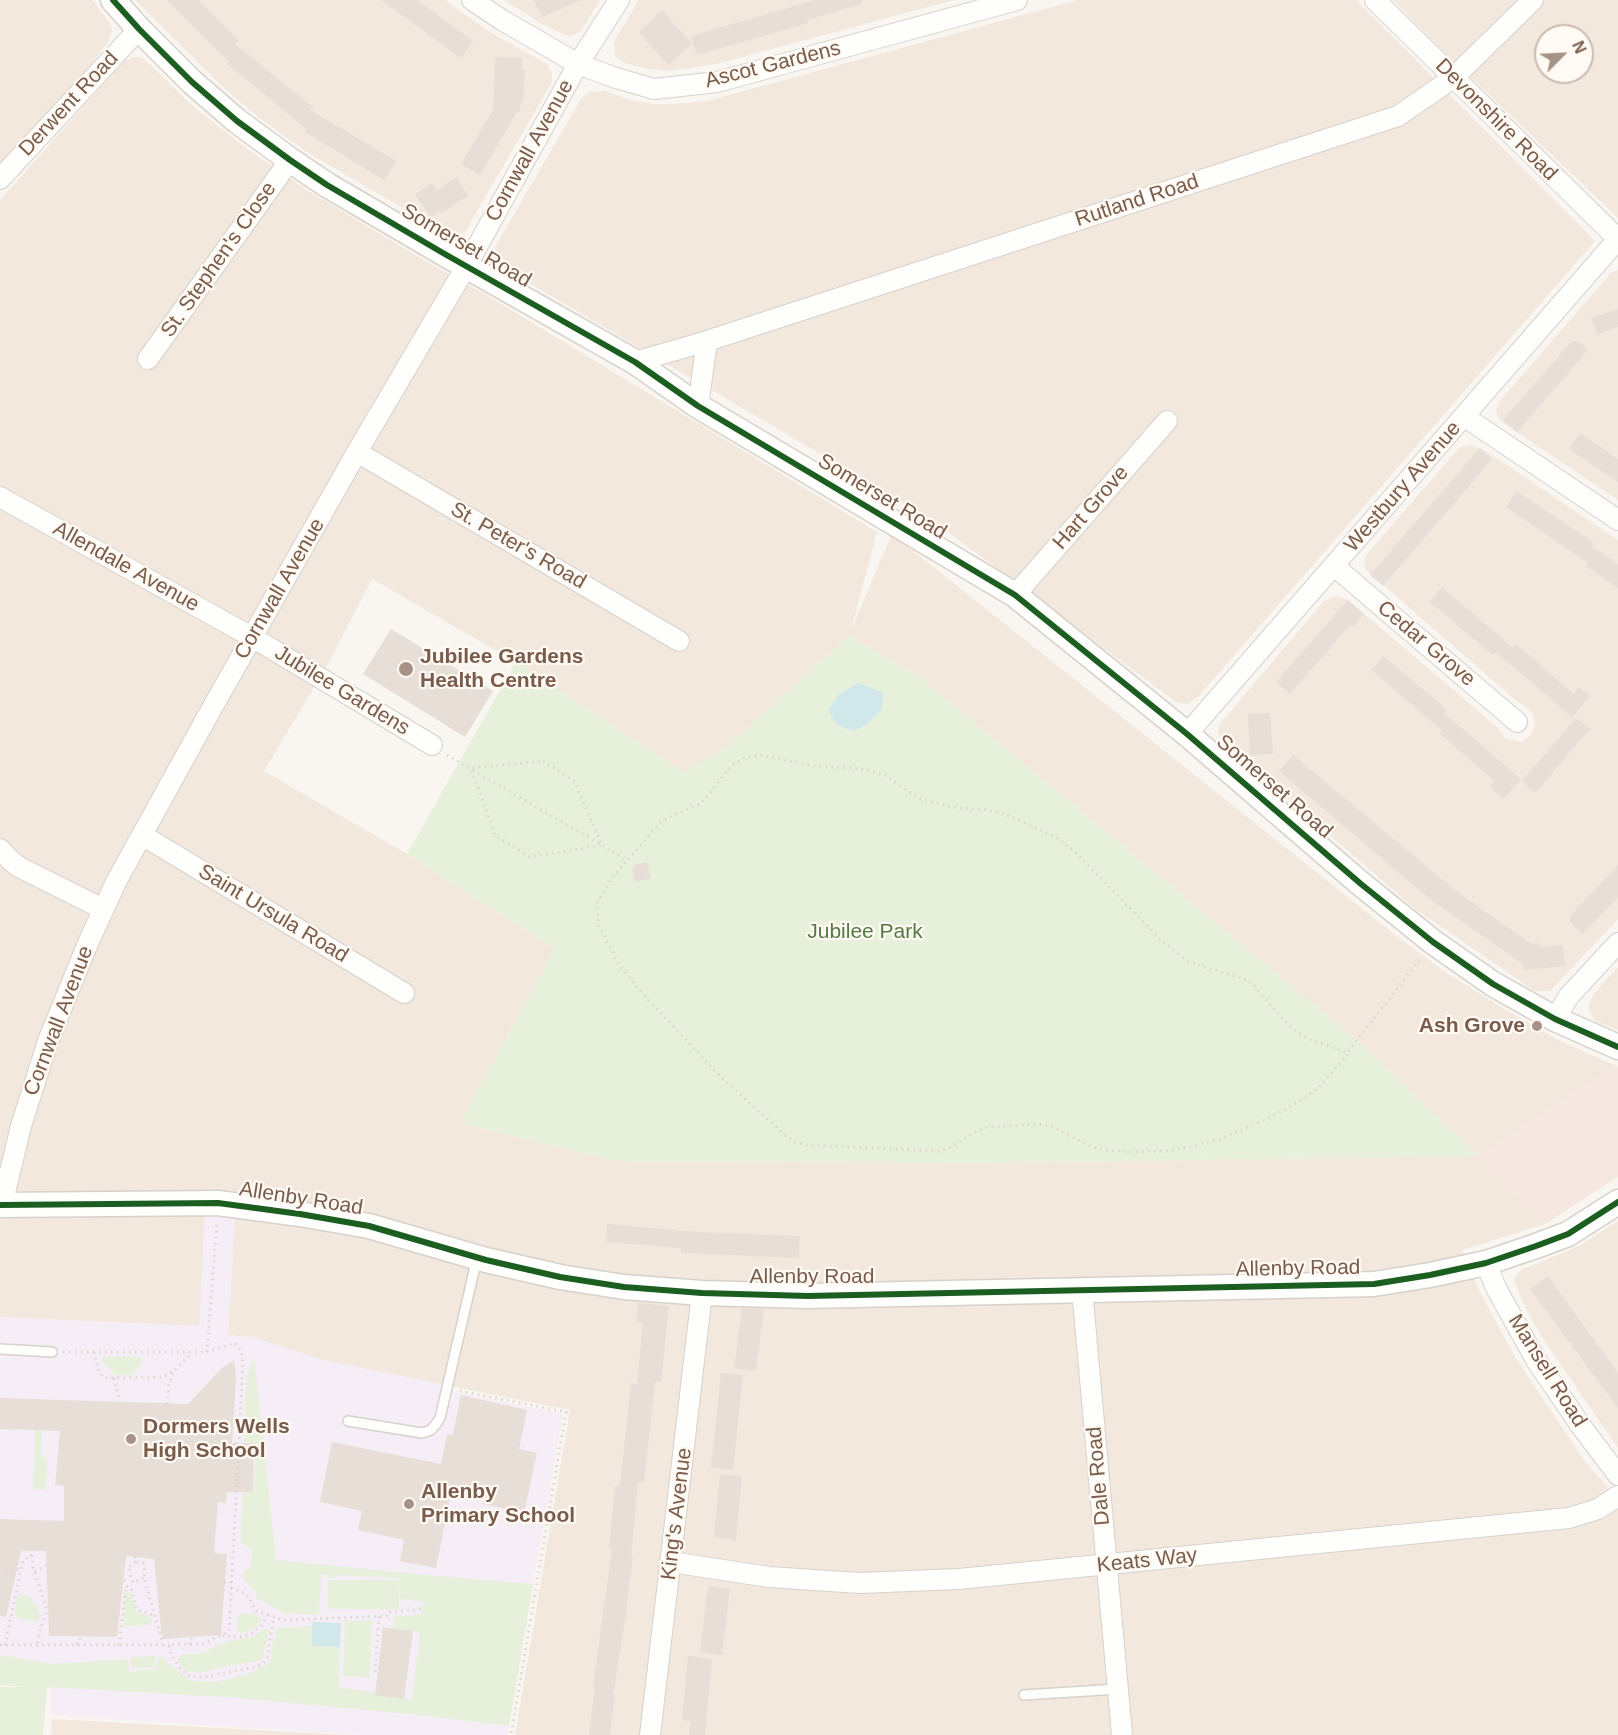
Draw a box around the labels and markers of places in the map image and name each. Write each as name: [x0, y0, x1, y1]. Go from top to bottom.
place label: Jubilee Gardens Health Centre: [420, 644, 583, 694]
marker: Jubilee Gardens Health Centre: [397, 660, 415, 678]
place label: Ash Grove: [1419, 1013, 1525, 1039]
marker: Ash Grove: [1530, 1019, 1544, 1033]
place label: Dormers Wells High School: [143, 1414, 290, 1464]
marker: Dormers Wells High School: [124, 1432, 138, 1446]
place label: Allenby Primary School: [421, 1479, 575, 1529]
marker: Allenby Primary School: [402, 1497, 416, 1511]

